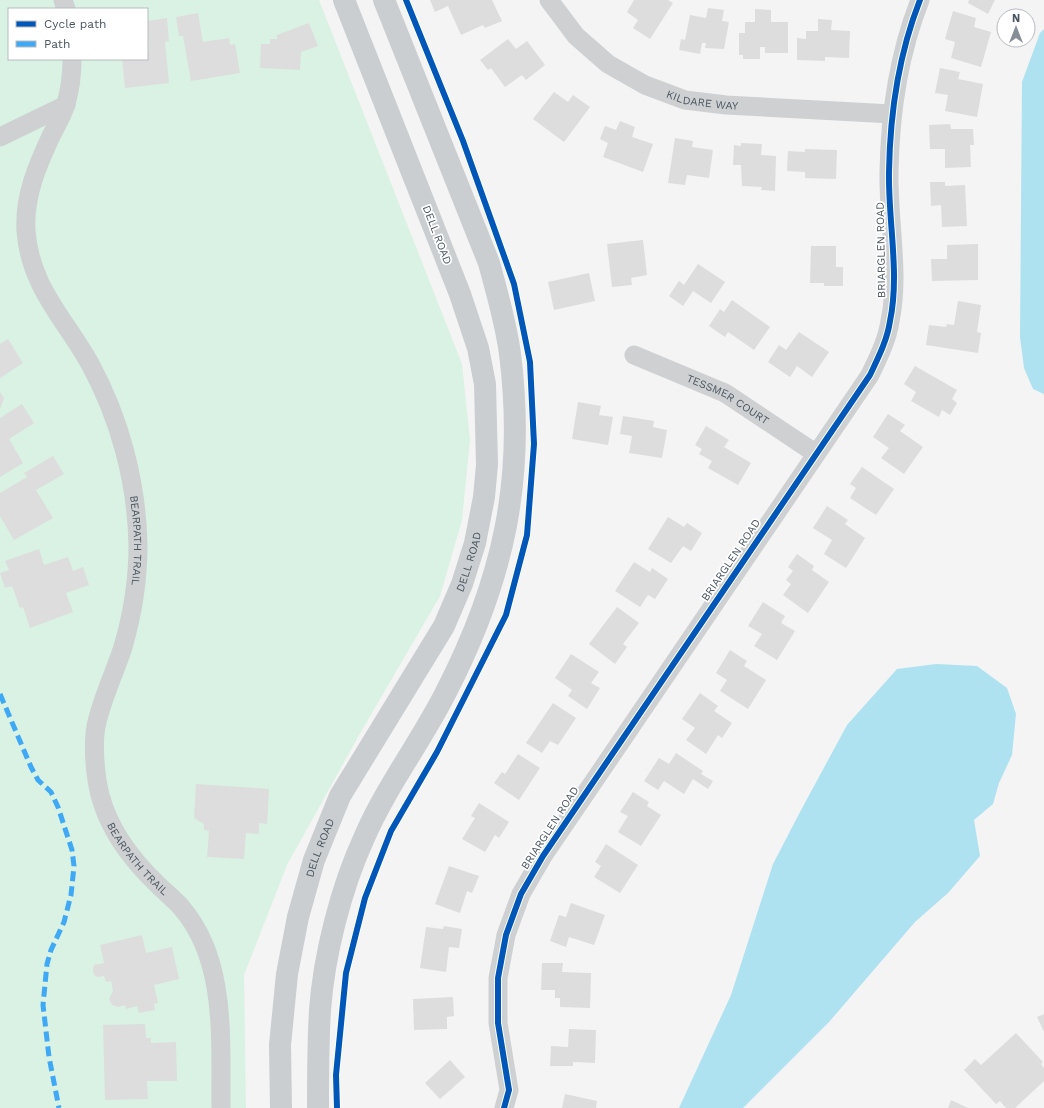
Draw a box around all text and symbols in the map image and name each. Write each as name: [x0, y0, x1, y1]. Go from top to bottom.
legend: [8, 8, 148, 60]
north arrow: [996, 8, 1036, 48]
text: N: [1012, 12, 1020, 25]
text: Cycle path: [44, 17, 106, 31]
text: Path: [44, 37, 70, 51]
street label: KILDARE WAY: [665, 87, 739, 112]
street label: BRIARGLEN ROAD: [874, 202, 888, 298]
street label: DELL ROAD: [420, 204, 454, 266]
street label: TESSMER COURT: [685, 371, 772, 427]
street label: BEARPATH TRAIL: [127, 494, 145, 587]
street label: BRIARGLEN ROAD: [699, 516, 763, 603]
street label: DELL ROAD: [453, 531, 484, 594]
street label: BRIARGLEN ROAD: [518, 784, 582, 872]
street label: DELL ROAD: [303, 816, 337, 879]
street label: BEARPATH TRAIL: [105, 820, 171, 898]

